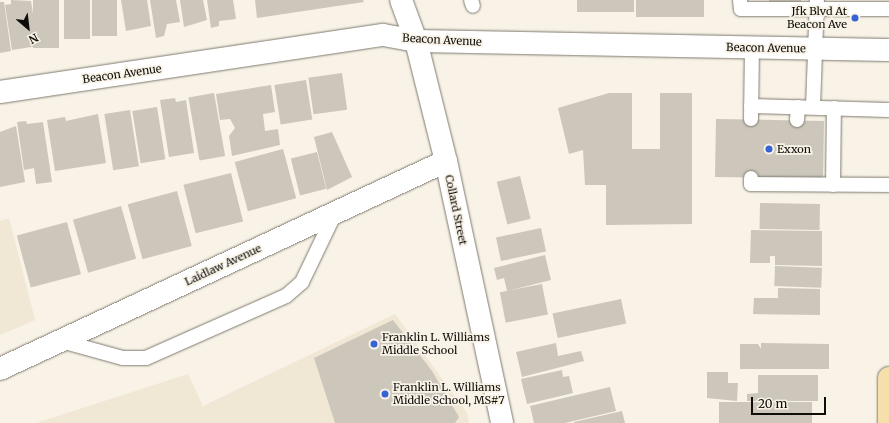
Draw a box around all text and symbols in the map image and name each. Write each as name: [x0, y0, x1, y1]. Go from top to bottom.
place label: Jfk Blvd At Beacon Ave: [787, 5, 847, 31]
north arrow: [8, 8, 48, 48]
marker: Jfk Blvd At Beacon Ave: [850, 13, 860, 23]
text: N: [27, 30, 41, 47]
street label: Beacon Avenue: [402, 31, 482, 49]
street label: Beacon Avenue: [726, 41, 806, 55]
street label: Beacon Avenue: [82, 62, 162, 86]
place label: Exxon: [777, 142, 811, 156]
marker: Exxon: [764, 144, 774, 154]
street label: Collard Street: [442, 174, 470, 246]
street label: Laidlaw Avenue: [183, 241, 263, 289]
place label: Franklin L. Williams Middle School: [382, 331, 490, 357]
marker: Franklin L. Williams Middle School: [369, 339, 379, 349]
place label: Franklin L. Williams Middle School, MS#7: [393, 381, 505, 407]
marker: Franklin L. Williams Middle School, MS#7: [380, 389, 390, 399]
scale bar: [753, 389, 828, 415]
text: 20 m: [758, 396, 787, 411]

